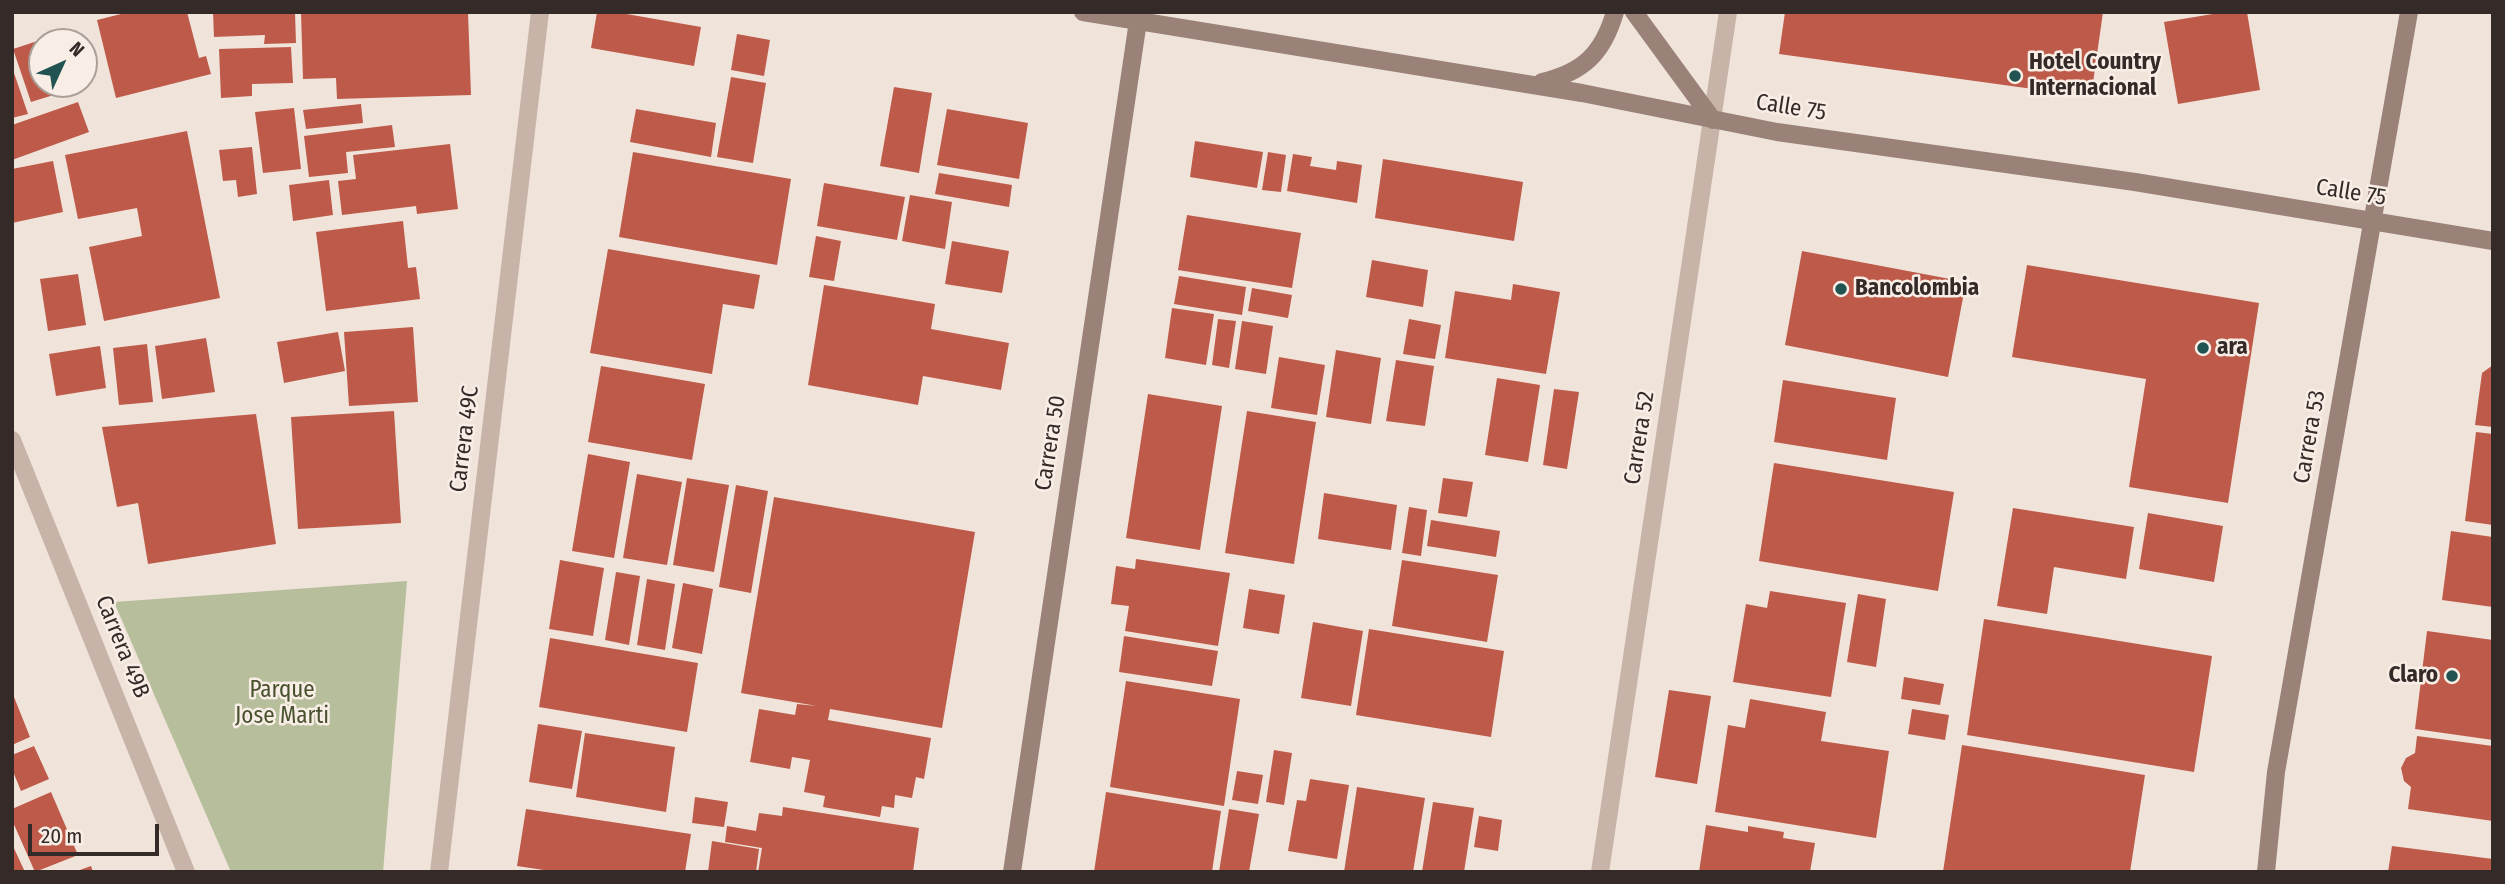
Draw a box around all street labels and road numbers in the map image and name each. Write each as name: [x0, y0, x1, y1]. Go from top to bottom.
street label: Calle 75: [1754, 89, 1828, 127]
street label: Calle 75: [2314, 174, 2388, 212]
street label: Carrera 49C: [445, 384, 485, 494]
street label: Carrera 53: [2288, 388, 2332, 486]
street label: Carrera 52: [1619, 389, 1661, 487]
street label: Carrera 50: [1030, 393, 1072, 493]
street label: Carrera 49B: [89, 592, 155, 702]

